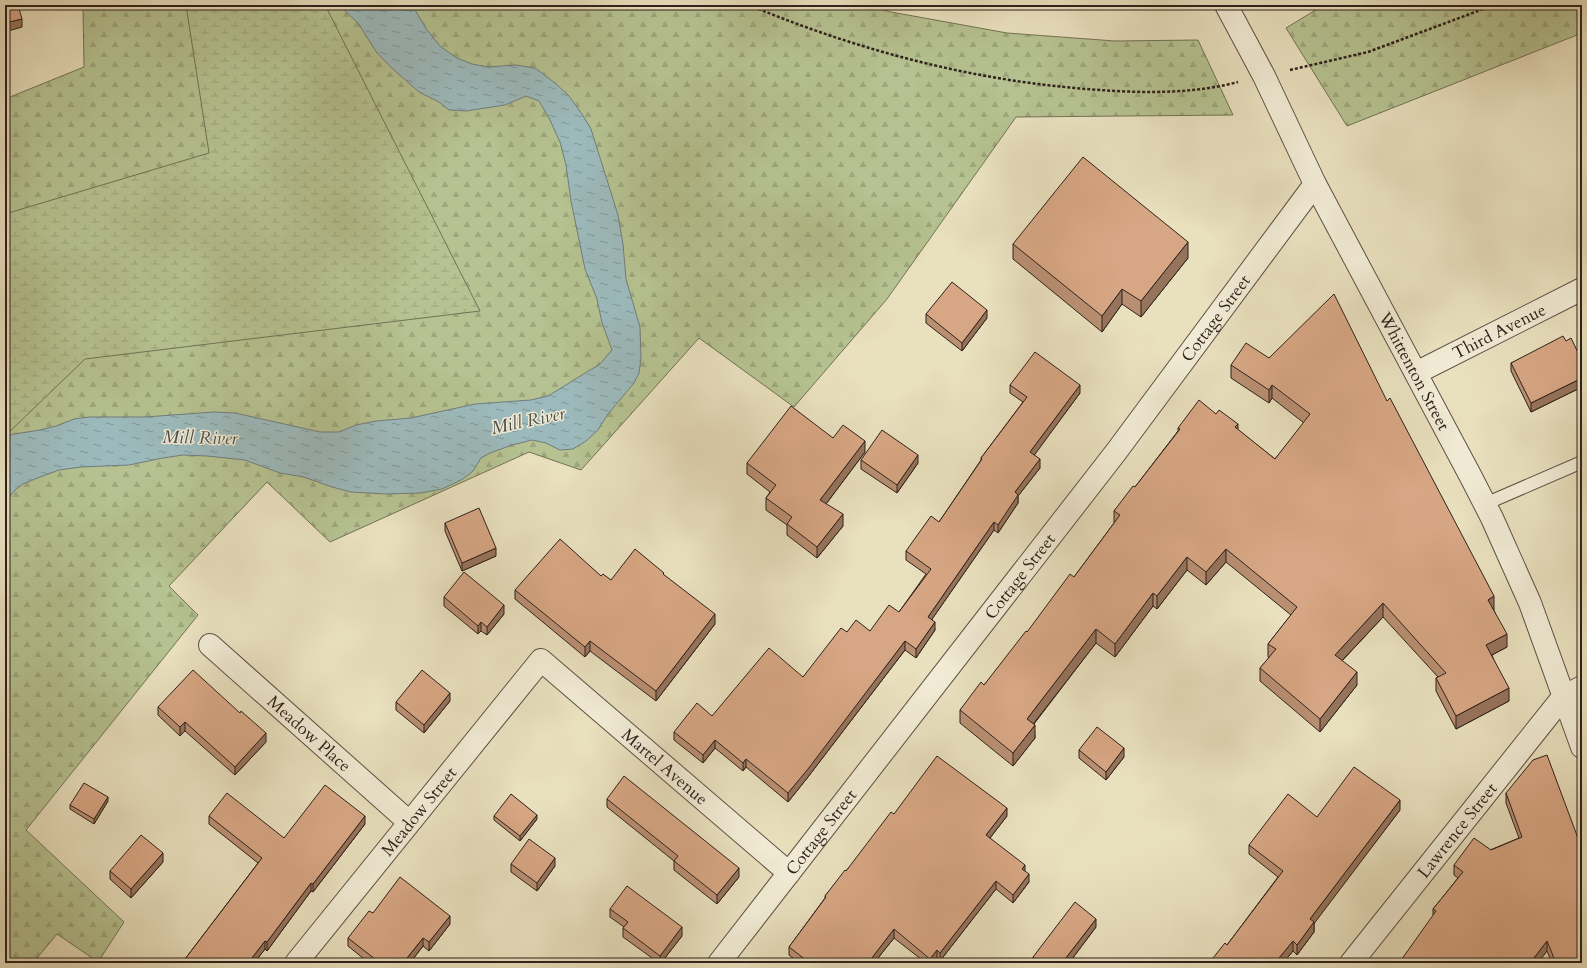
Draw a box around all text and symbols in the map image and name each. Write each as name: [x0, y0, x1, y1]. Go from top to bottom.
street label: Cottage Street: [1176, 269, 1256, 366]
street label: Third Avenue: [1448, 298, 1550, 364]
street label: Whittenton Street: [1373, 307, 1456, 435]
water label: Mill River: [489, 401, 568, 441]
water label: Mill River: [162, 425, 239, 451]
street label: Cottage Street: [979, 528, 1061, 624]
street label: Meadow Place: [263, 690, 356, 777]
street label: Martel Avenue: [617, 723, 713, 810]
street label: Meadow Street: [376, 761, 462, 861]
street label: Lawrence Street: [1412, 777, 1502, 883]
street label: Cottage Street: [780, 784, 862, 880]

